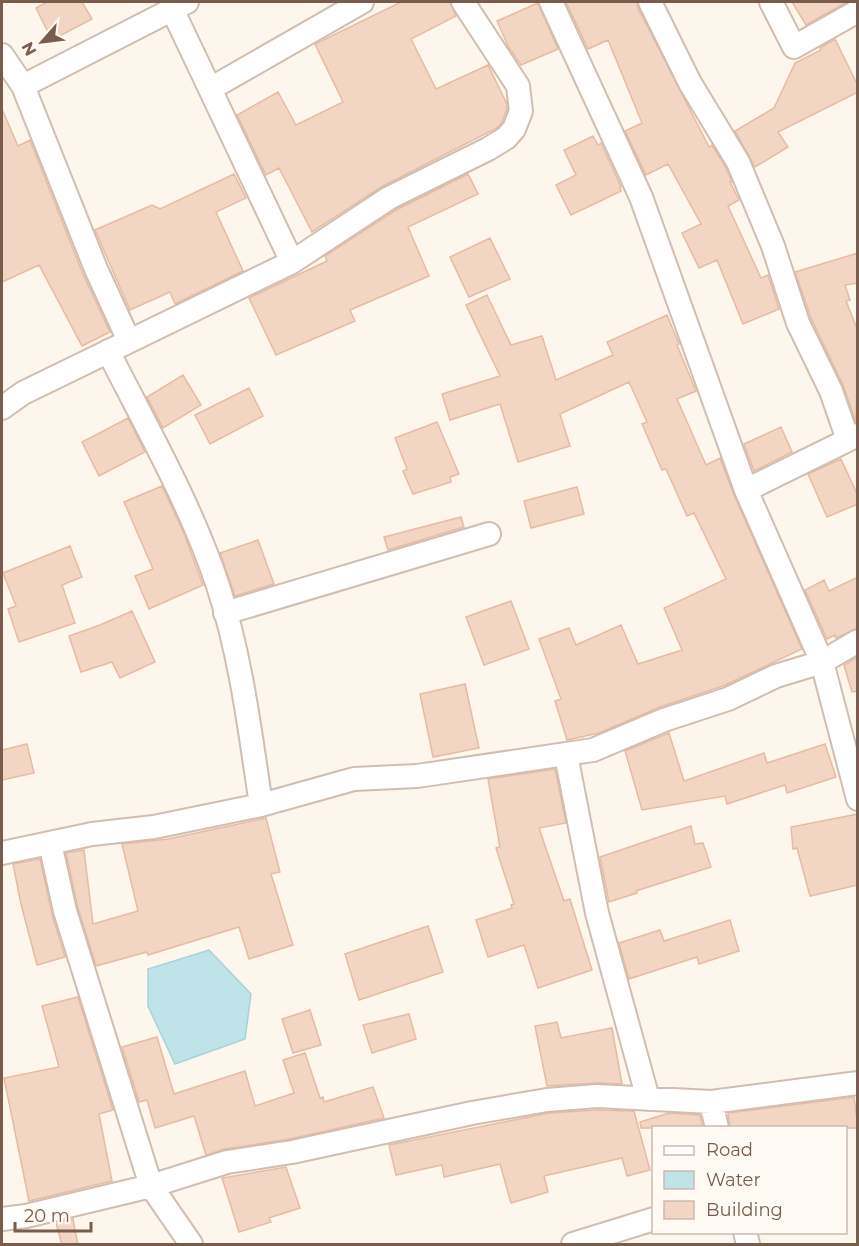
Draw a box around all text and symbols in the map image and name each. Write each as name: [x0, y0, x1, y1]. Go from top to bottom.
north arrow: [12, 12, 72, 72]
text: N: [18, 39, 41, 59]
legend: [652, 1126, 847, 1234]
text: Road: [706, 1139, 753, 1161]
text: Water: [706, 1169, 761, 1191]
scale bar: [15, 1195, 92, 1233]
text: Building: [706, 1199, 783, 1221]
text: 20 m: [24, 1205, 70, 1227]

